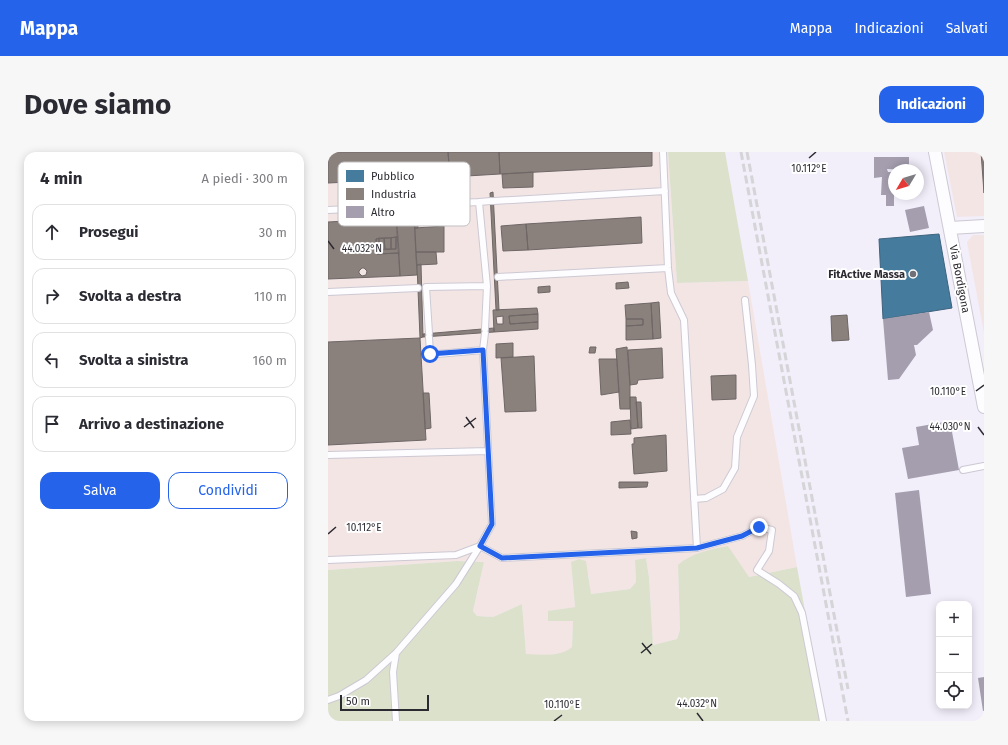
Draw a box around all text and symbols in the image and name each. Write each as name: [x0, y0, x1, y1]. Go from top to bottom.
text: Mappa: [20, 17, 78, 40]
text: Mappa: [790, 20, 832, 37]
text: Indicazioni: [854, 20, 924, 37]
text: Salvati: [946, 20, 988, 37]
button: Indicazioni: [879, 86, 984, 123]
text: Dove siamo: [24, 88, 171, 121]
legend: [338, 162, 470, 226]
text: 10.112°E: [791, 163, 827, 175]
north arrow: [888, 164, 924, 200]
text: 4 min: [40, 168, 83, 189]
text: Pubblico: [371, 170, 414, 183]
text: A piedi · 300 m: [202, 171, 288, 186]
text: Industria: [371, 188, 416, 201]
text: Altro: [371, 206, 395, 219]
icon: ahead: [41, 221, 63, 243]
text: Prosegui: [79, 223, 138, 241]
text: 30 m: [259, 225, 287, 240]
text: 44.032°N: [342, 243, 382, 255]
street label: Via Bordigona: [947, 244, 972, 314]
place label: FitActive Massa: [828, 268, 905, 281]
marker: FitActive Massa: [908, 269, 918, 279]
icon: right: [41, 285, 63, 307]
text: Svolta a destra: [79, 287, 181, 305]
text: 110 m: [254, 289, 287, 304]
route start: [421, 345, 439, 363]
icon: left: [41, 349, 63, 371]
text: Svolta a sinistra: [79, 351, 189, 369]
text: 160 m: [253, 353, 287, 368]
text: 10.110°E: [930, 386, 966, 398]
icon: arrive: [41, 413, 63, 435]
text: Arrivo a destinazione: [79, 415, 224, 433]
text: 44.030°N: [929, 421, 971, 433]
button: Salva: [40, 472, 160, 509]
button: Condividi: [168, 472, 288, 509]
route end: [750, 518, 768, 536]
text: 10.112°E: [346, 522, 382, 534]
map controls: [936, 601, 972, 709]
button: +: [936, 601, 972, 637]
button: −: [936, 637, 972, 673]
button: locate: [936, 673, 972, 709]
scale bar: [340, 693, 429, 712]
text: 50 m: [346, 695, 370, 708]
text: 44.032°N: [677, 698, 717, 710]
text: 10.110°E: [544, 699, 580, 711]

